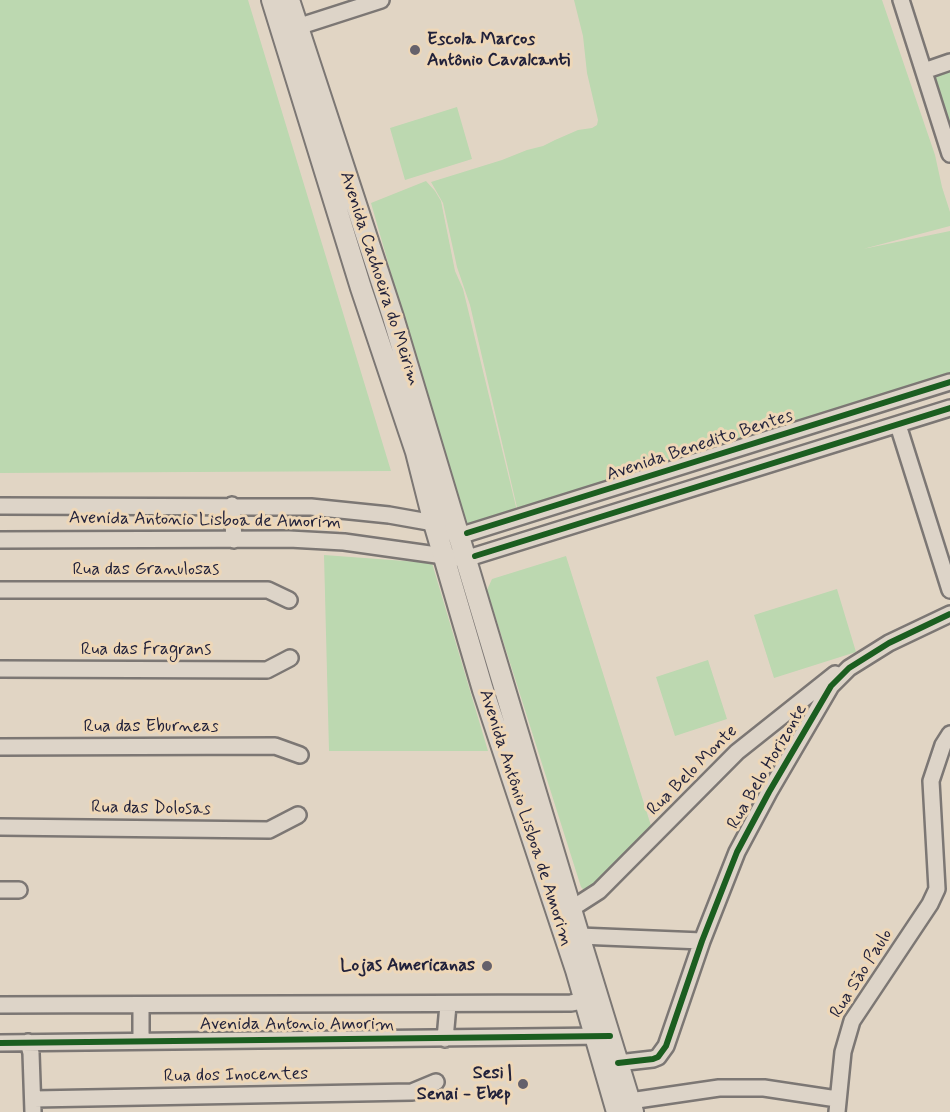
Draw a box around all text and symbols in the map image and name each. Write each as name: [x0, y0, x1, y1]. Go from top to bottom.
place label: Escola Marcos Antônio Cavalcanti: [427, 29, 570, 72]
marker: Escola Marcos Antônio Cavalcanti: [408, 43, 422, 57]
street label: Avenida Cachoeira do Meirim: [334, 169, 424, 389]
street label: Avenida Benedito Bentes: [604, 406, 796, 486]
street label: Avenida Antonio Lisboa de Amorim: [69, 508, 341, 534]
street label: Rua das Granulosas: [73, 559, 219, 581]
street label: Rua das Fragrans: [81, 639, 211, 661]
street label: Avenida Antônio Lisboa de Amorim: [473, 687, 577, 949]
street label: Rua Belo Horizonte: [723, 701, 813, 833]
street label: Rua das Eburneas: [83, 716, 219, 738]
street label: Rua Belo Monte: [643, 721, 743, 821]
street label: Rua das Dolosas: [91, 797, 211, 821]
street label: Rua São Paulo: [826, 925, 898, 1023]
place label: Lojas Americanas: [340, 955, 475, 977]
marker: Lojas Americanas: [480, 959, 494, 973]
street label: Avenida Antonio Amorim: [200, 1014, 394, 1036]
place label: Sesi | Senai - Ebep: [417, 1063, 511, 1106]
street label: Rua dos Inocentes: [164, 1064, 308, 1088]
marker: Sesi | Senai - Ebep: [516, 1077, 530, 1091]

